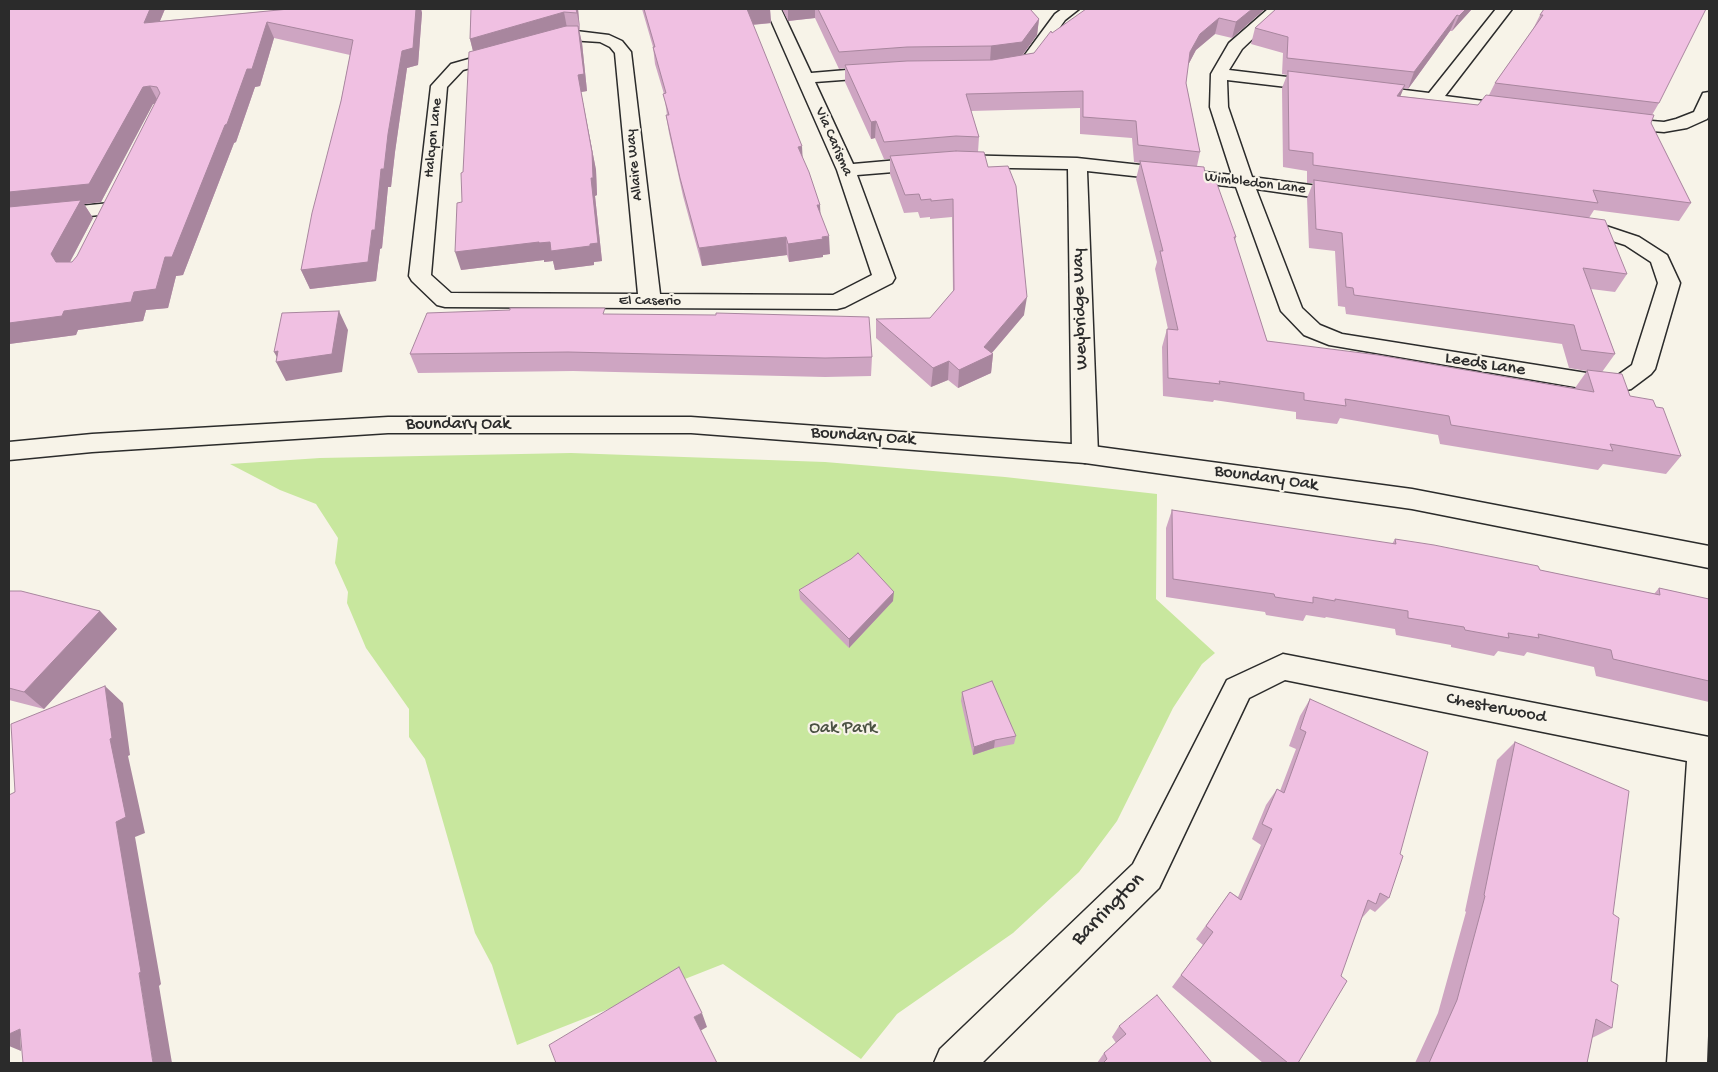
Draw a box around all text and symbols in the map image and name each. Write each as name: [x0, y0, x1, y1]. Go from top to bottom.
street label: Halcyon Lane: [421, 97, 447, 179]
street label: Via Carisma: [810, 105, 856, 179]
street label: Allaire Way: [622, 128, 648, 202]
street label: Wimbledon Lane: [1204, 169, 1306, 199]
street label: Weybridge Way: [1068, 248, 1094, 370]
street label: El Caserio: [619, 293, 681, 311]
street label: Leeds Lane: [1443, 348, 1527, 382]
street label: Boundary Oak: [406, 414, 510, 436]
street label: Boundary Oak: [810, 423, 916, 451]
street label: Boundary Oak: [1213, 461, 1319, 497]
street label: Chesterwood: [1444, 689, 1548, 729]
park label: Oak Park: [809, 718, 877, 740]
street label: Barrington: [1067, 868, 1151, 952]

